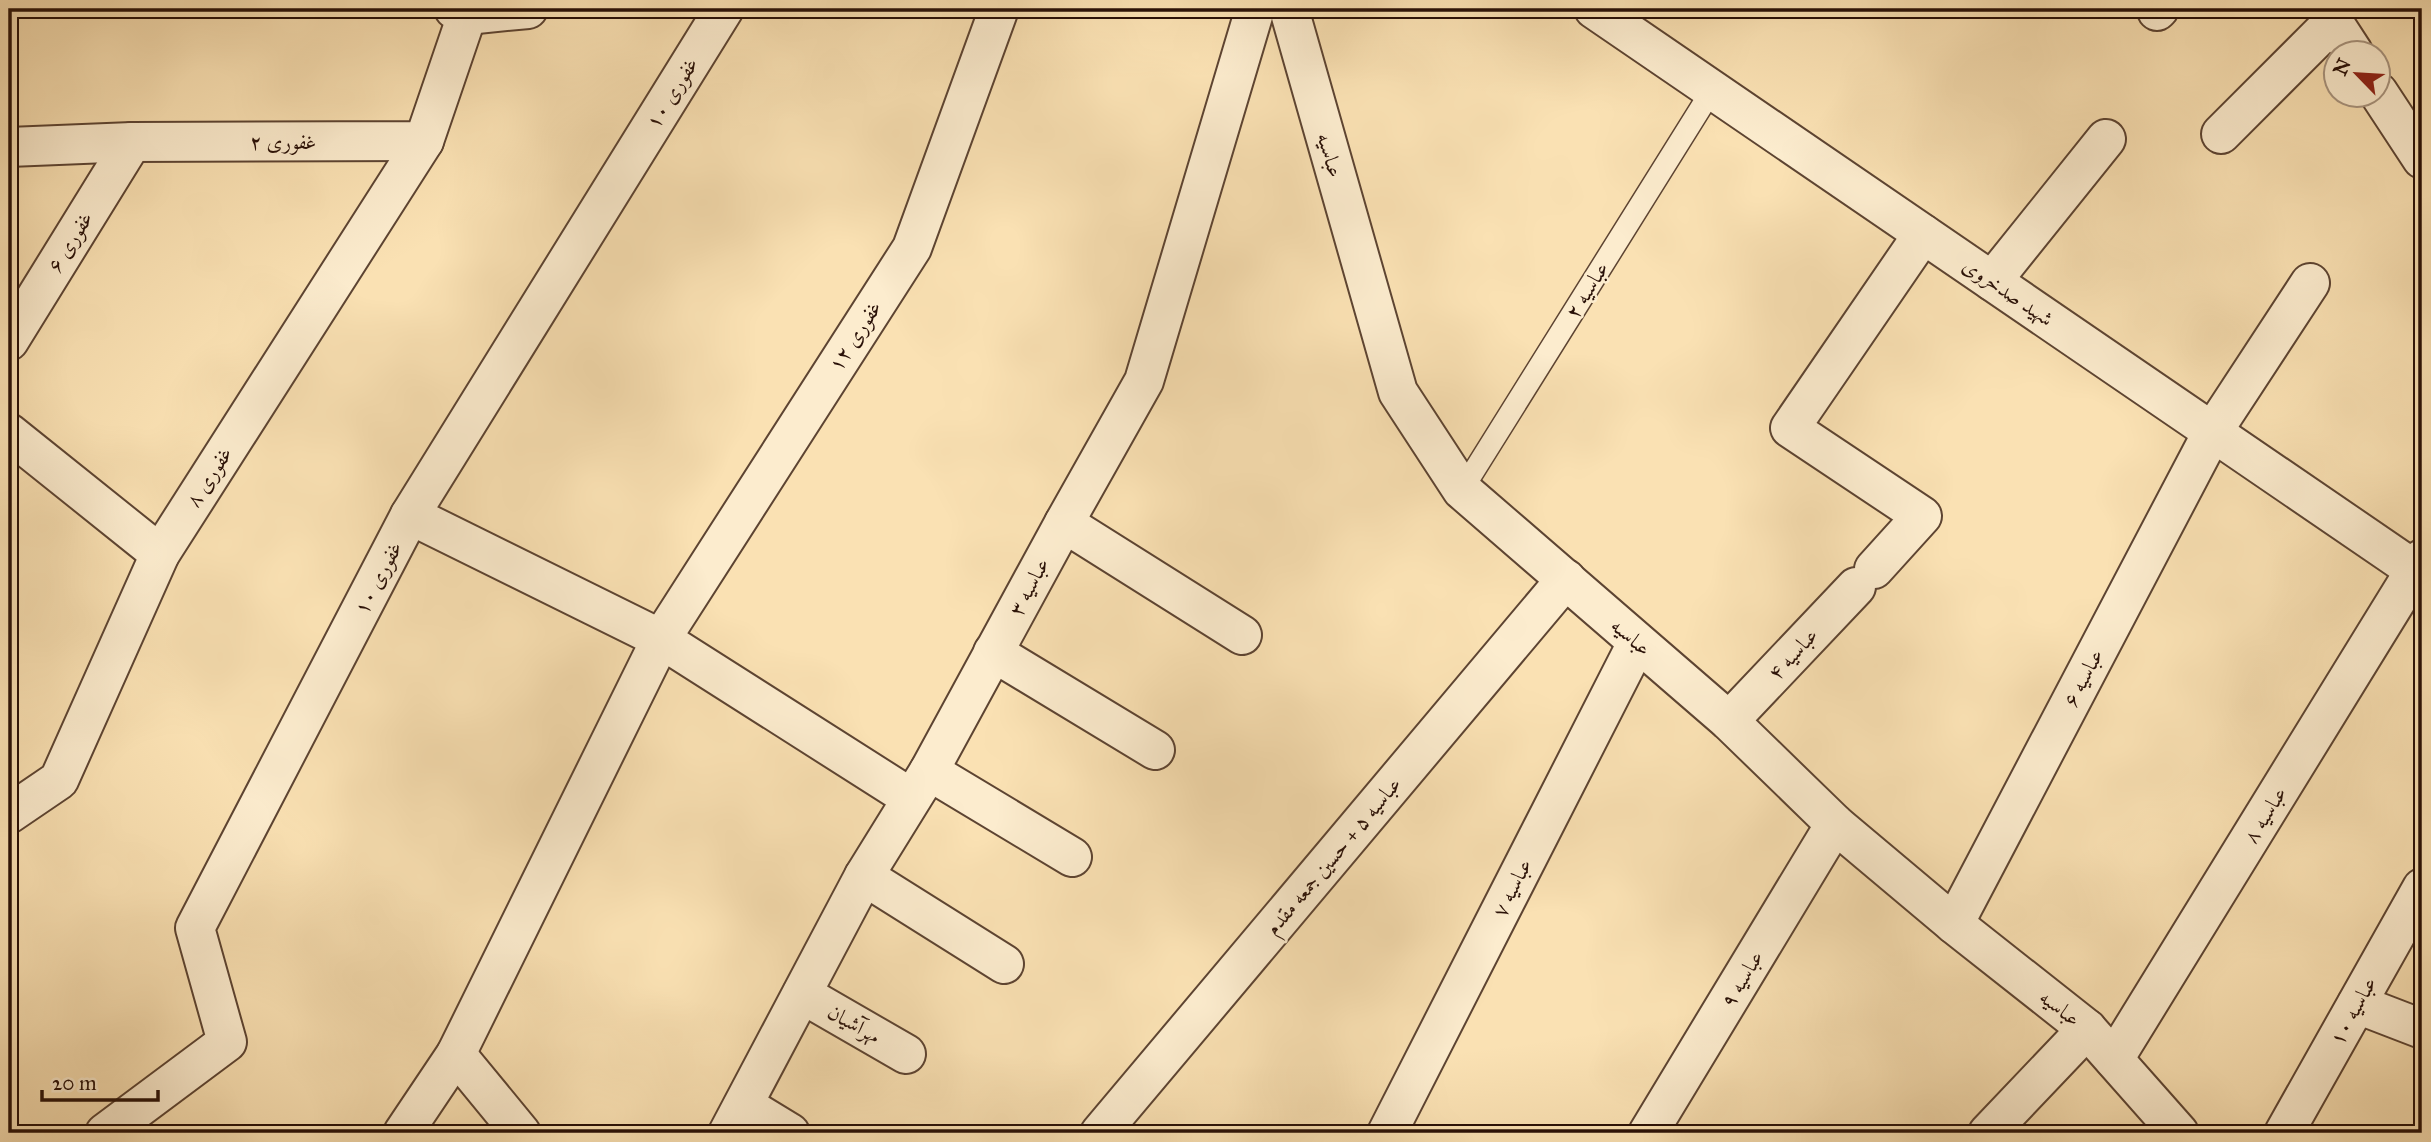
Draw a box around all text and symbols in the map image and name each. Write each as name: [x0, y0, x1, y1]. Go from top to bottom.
north arrow: [2322, 38, 2392, 108]
street label: غفوری ۱۰: [640, 53, 704, 133]
text: N: [2328, 55, 2356, 79]
street label: غفوری ۲: [250, 129, 316, 155]
street label: عباسیه: [1311, 130, 1349, 180]
street label: غفوری ۶: [41, 207, 99, 277]
street label: شهید صدخروی: [1957, 252, 2058, 333]
street label: عباسیه ۲: [1560, 257, 1614, 323]
street label: غفوری ۱۲: [823, 296, 887, 376]
street label: غفوری ۸: [180, 442, 238, 512]
street label: غفوری ۱۰: [348, 537, 408, 619]
street label: عباسیه ۳: [1003, 554, 1055, 620]
street label: عباسیه: [1606, 612, 1656, 662]
street label: عباسیه ۴: [1762, 623, 1824, 685]
street label: عباسیه ۶: [2057, 645, 2109, 711]
street label: عباسیه ۵ + حسین جمعه مقدم: [1259, 772, 1411, 944]
street label: عباسیه ۸: [2238, 782, 2292, 848]
street label: عباسیه ۷: [1486, 855, 1538, 921]
street label: عباسیه ۹: [1715, 946, 1769, 1012]
street label: عباسیه ۱۰: [2324, 972, 2382, 1050]
street label: عباسیه: [2034, 984, 2086, 1032]
street label: مهرآشیان: [822, 999, 885, 1050]
scale bar: [42, 1058, 158, 1102]
text: 20 m: [52, 1070, 97, 1096]

